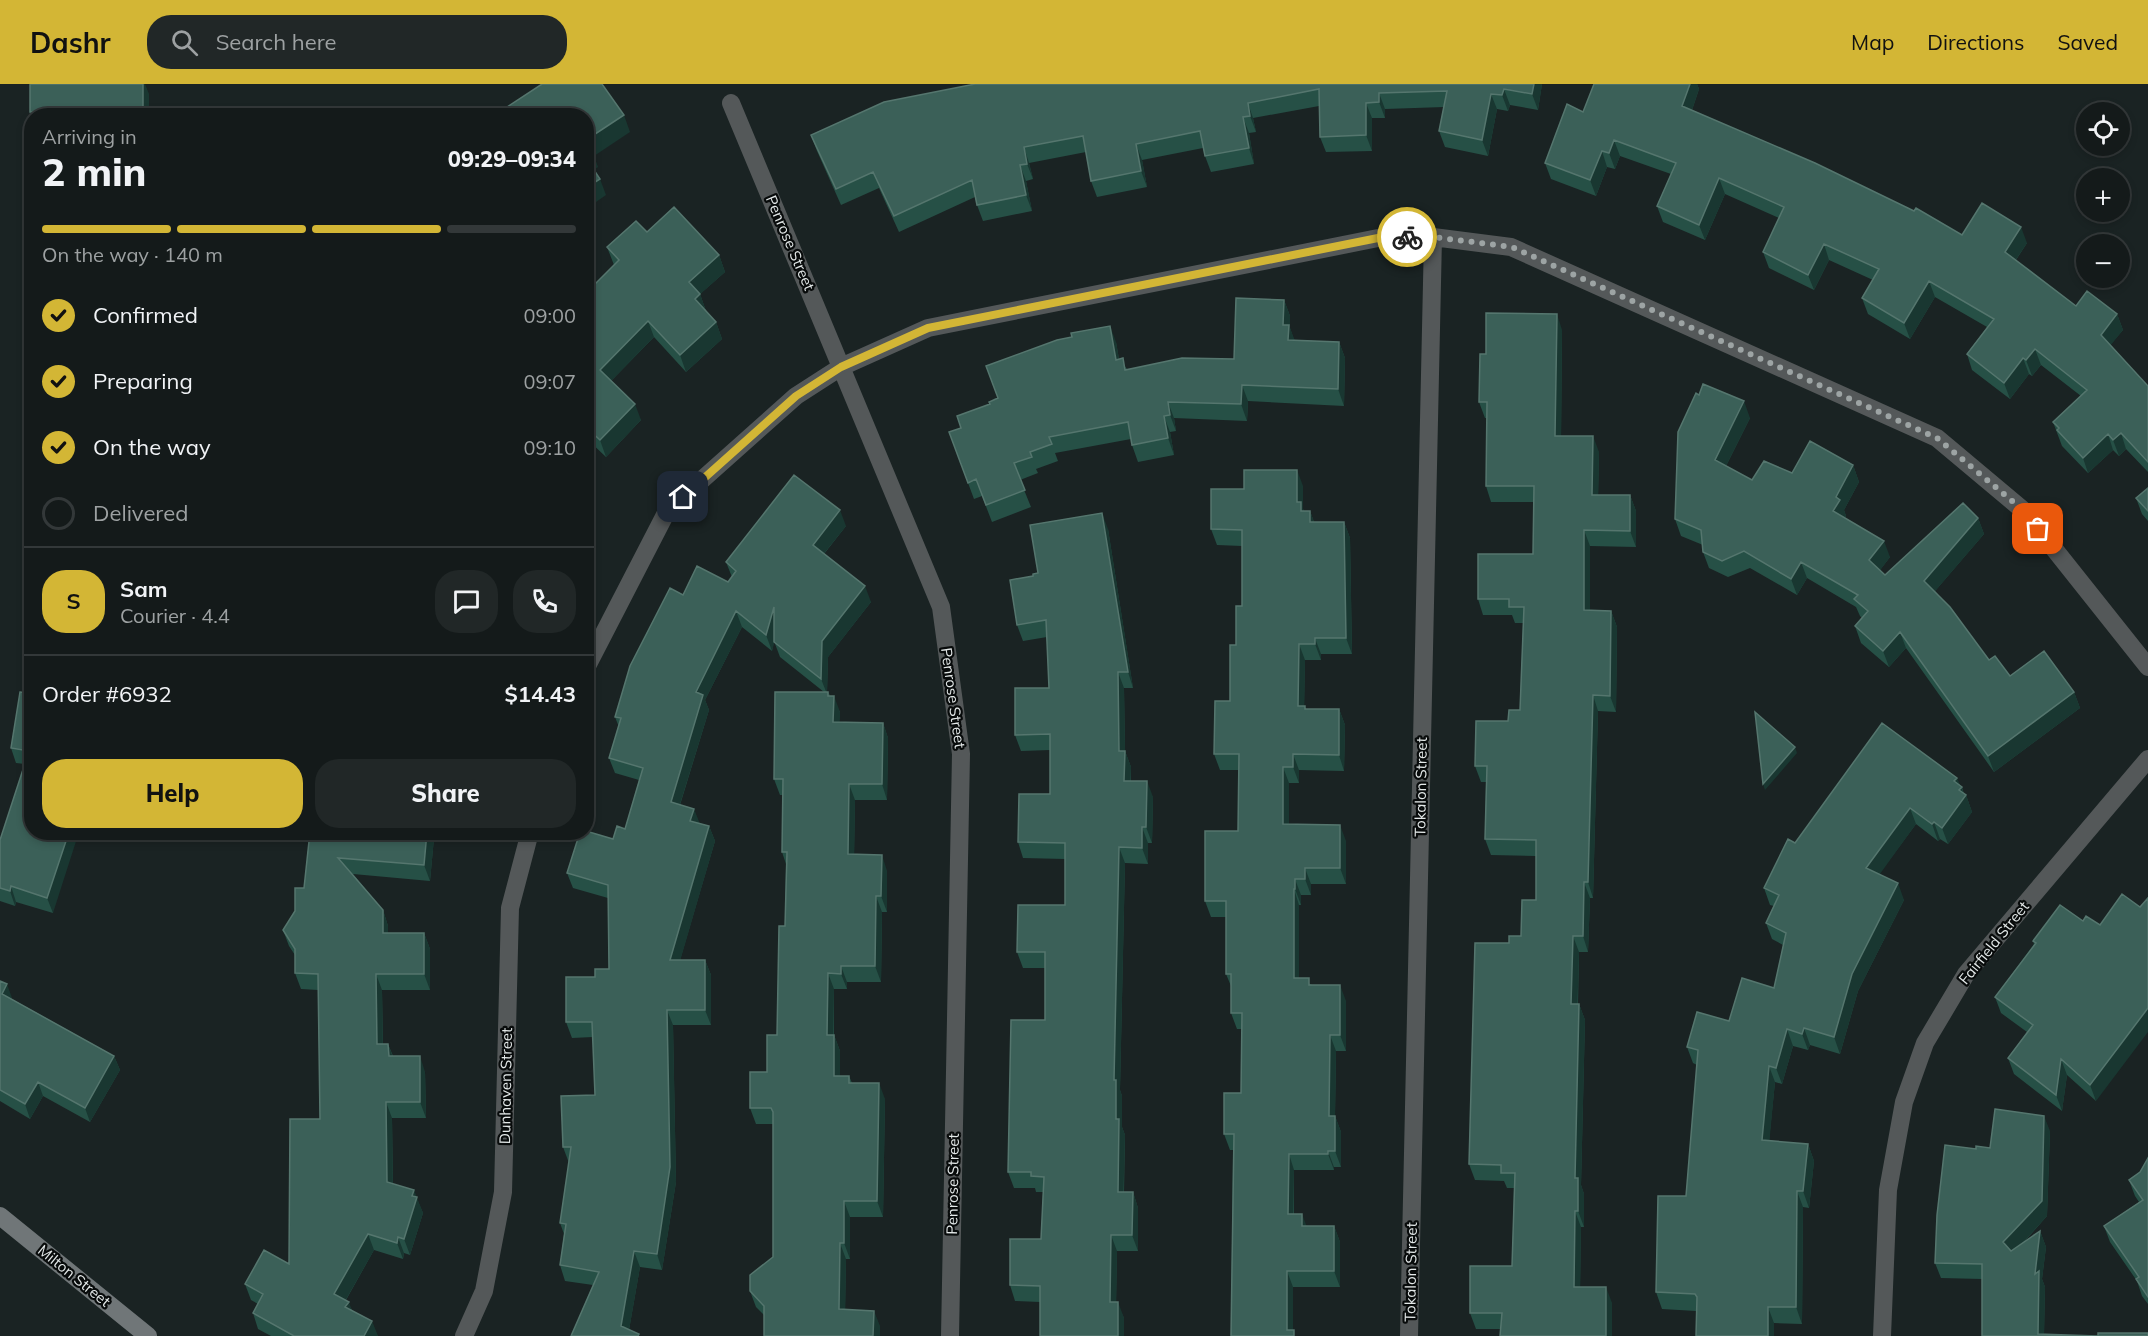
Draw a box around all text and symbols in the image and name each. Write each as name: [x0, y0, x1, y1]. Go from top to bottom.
search box: [147, 15, 567, 69]
text: Dashr: [30, 25, 111, 60]
icon: search: [168, 26, 201, 59]
text: Search here: [216, 28, 337, 56]
text: Map: [1851, 29, 1894, 55]
text: Directions: [1927, 29, 2024, 55]
text: Saved: [2057, 29, 2118, 55]
map controls: [2076, 102, 2130, 288]
button: locate: [2076, 102, 2130, 156]
text: Arriving in: [42, 124, 137, 149]
text: 09:29–09:34: [448, 145, 576, 173]
text: 2 min: [42, 147, 147, 196]
button: +: [2076, 168, 2130, 222]
street label: Penrose Street: [762, 192, 819, 293]
courier: [1377, 207, 1437, 267]
icon: bike: [1391, 221, 1424, 254]
button: −: [2076, 234, 2130, 288]
text: On the way · 140 m: [42, 242, 223, 267]
icon: check: [42, 299, 75, 332]
text: Confirmed: [93, 301, 198, 329]
text: 09:00: [523, 303, 576, 328]
icon: check: [42, 365, 75, 398]
text: Preparing: [93, 367, 193, 395]
text: 09:07: [523, 369, 576, 394]
icon: check: [42, 431, 75, 464]
text: On the way: [93, 433, 211, 461]
text: 09:10: [523, 435, 576, 460]
pin: [657, 471, 708, 522]
icon: home: [666, 480, 699, 513]
text: Delivered: [93, 499, 188, 527]
pin: [2012, 503, 2063, 554]
icon: bag: [2021, 512, 2054, 545]
button: chat: [435, 570, 498, 633]
button: phone: [513, 570, 576, 633]
text: Sam: [120, 575, 168, 603]
text: S: [66, 587, 81, 615]
text: Courier · 4.4: [120, 603, 230, 628]
street label: Penrose Street: [937, 646, 970, 749]
text: Order #6932: [42, 680, 172, 708]
text: $14.43: [505, 680, 576, 708]
street label: Tokalon Street: [1410, 737, 1431, 837]
button: Help: [42, 759, 303, 828]
button: Share: [315, 759, 576, 828]
street label: Fairfield Street: [1954, 897, 2033, 988]
street label: Dunhaven Street: [495, 1028, 516, 1144]
street label: Penrose Street: [942, 1133, 963, 1235]
street label: Tokalon Street: [1400, 1222, 1421, 1322]
street label: Milton Street: [34, 1241, 114, 1311]

